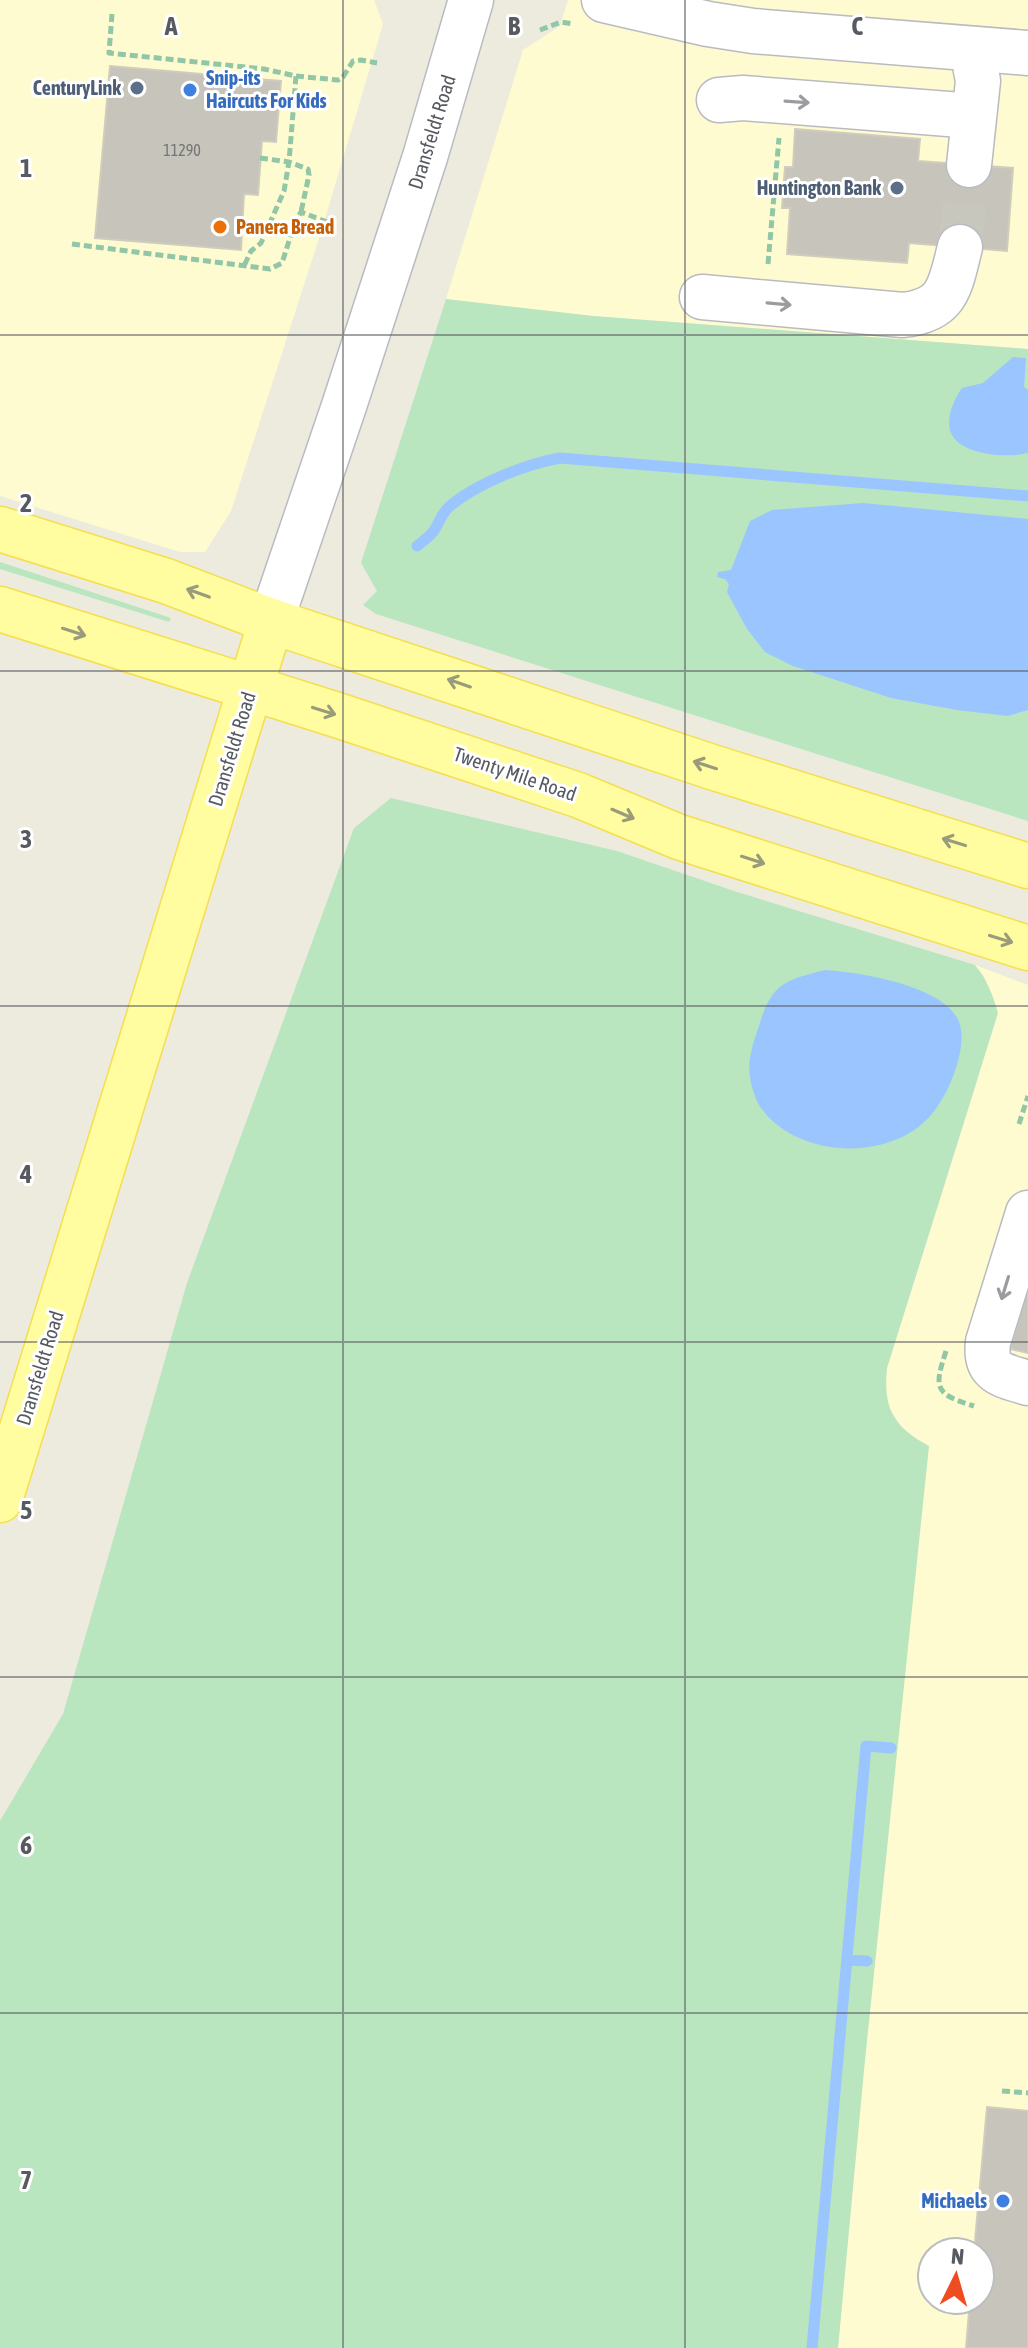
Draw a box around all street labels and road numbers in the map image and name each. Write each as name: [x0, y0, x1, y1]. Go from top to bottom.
street label: Dransfeldt Road: [403, 72, 460, 192]
street label: Dransfeldt Road: [203, 689, 260, 809]
street label: Twenty Mile Road: [451, 742, 580, 805]
street label: Dransfeldt Road: [11, 1308, 68, 1428]

